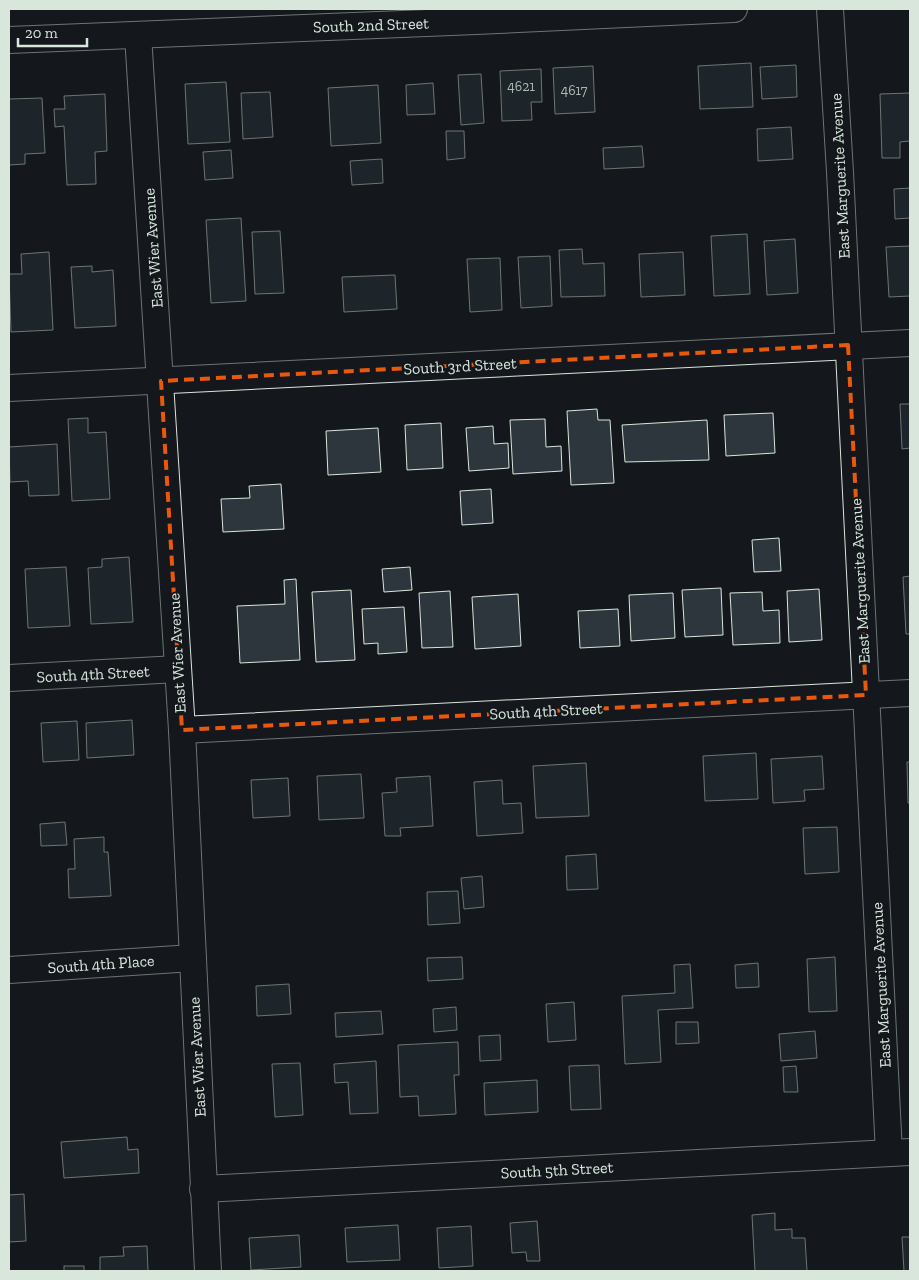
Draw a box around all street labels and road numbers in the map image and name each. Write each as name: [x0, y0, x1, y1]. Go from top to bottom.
street label: South 2nd Street: [313, 13, 429, 37]
street label: East Marguerite Avenue: [826, 93, 854, 259]
street label: East Wier Avenue: [139, 187, 167, 309]
street label: South 3rd Street: [403, 354, 517, 378]
street label: East Marguerite Avenue: [846, 498, 874, 664]
street label: East Wier Avenue: [164, 592, 190, 714]
street label: South 4th Street: [36, 662, 150, 686]
street label: South 4th Street: [489, 699, 603, 723]
street label: East Marguerite Avenue: [867, 902, 895, 1068]
street label: South 4th Place: [47, 951, 155, 977]
street label: East Wier Avenue: [184, 996, 210, 1118]
street label: South 5th Street: [500, 1158, 614, 1182]

